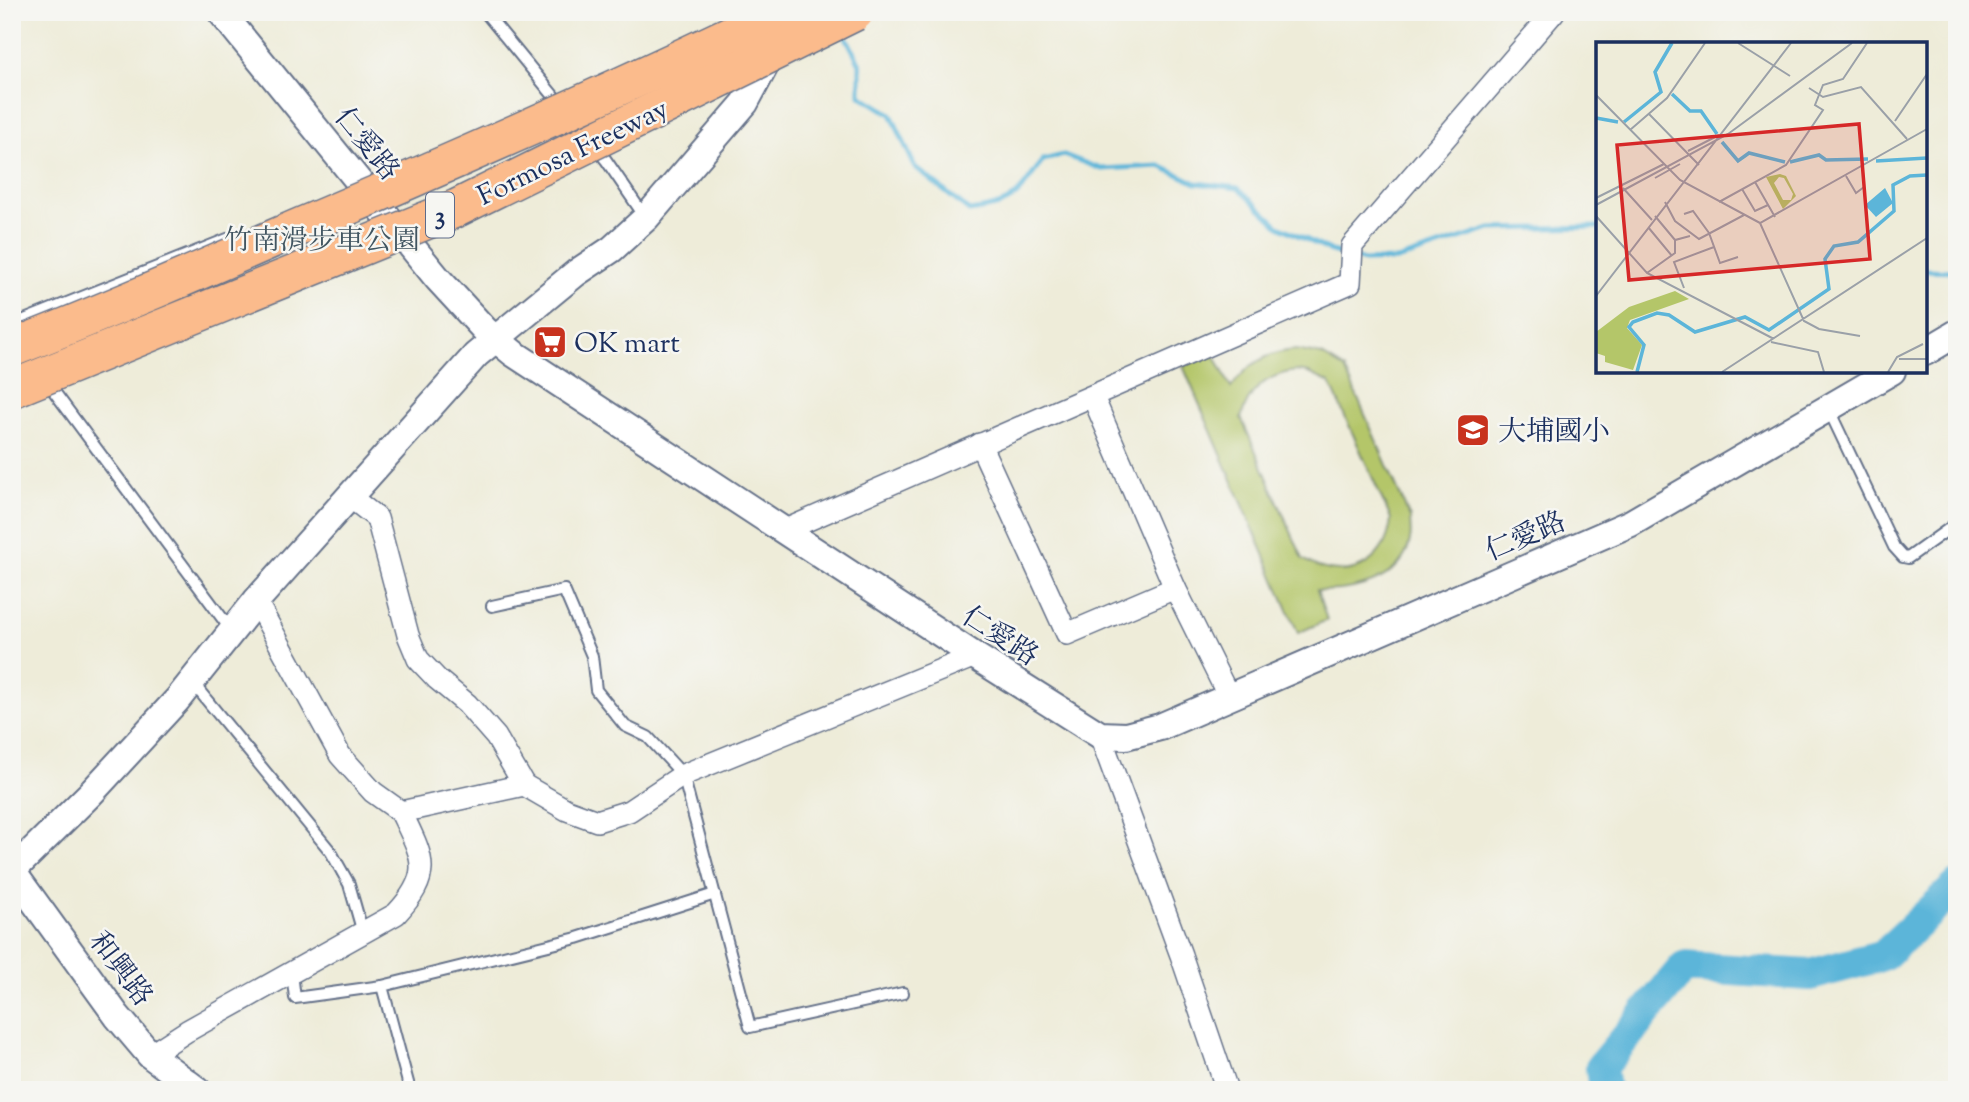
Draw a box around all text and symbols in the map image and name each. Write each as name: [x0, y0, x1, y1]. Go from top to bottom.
inset map: [1596, 42, 1927, 373]
street label: Formosa Freeway: [471, 90, 675, 217]
street label: 仁愛路: [324, 100, 408, 190]
road number: 3: [426, 192, 454, 238]
park label: 竹南滑步車公園: [224, 222, 420, 262]
supermarket icon: OK mart: [531, 323, 569, 361]
place label: OK mart: [574, 325, 680, 365]
school or university icon: 大埔國小: [1454, 411, 1492, 449]
place label: 大埔國小: [1498, 413, 1610, 453]
street label: 仁愛路: [1480, 503, 1573, 573]
street label: 仁愛路: [953, 598, 1045, 677]
street label: 和興路: [78, 924, 161, 1015]

